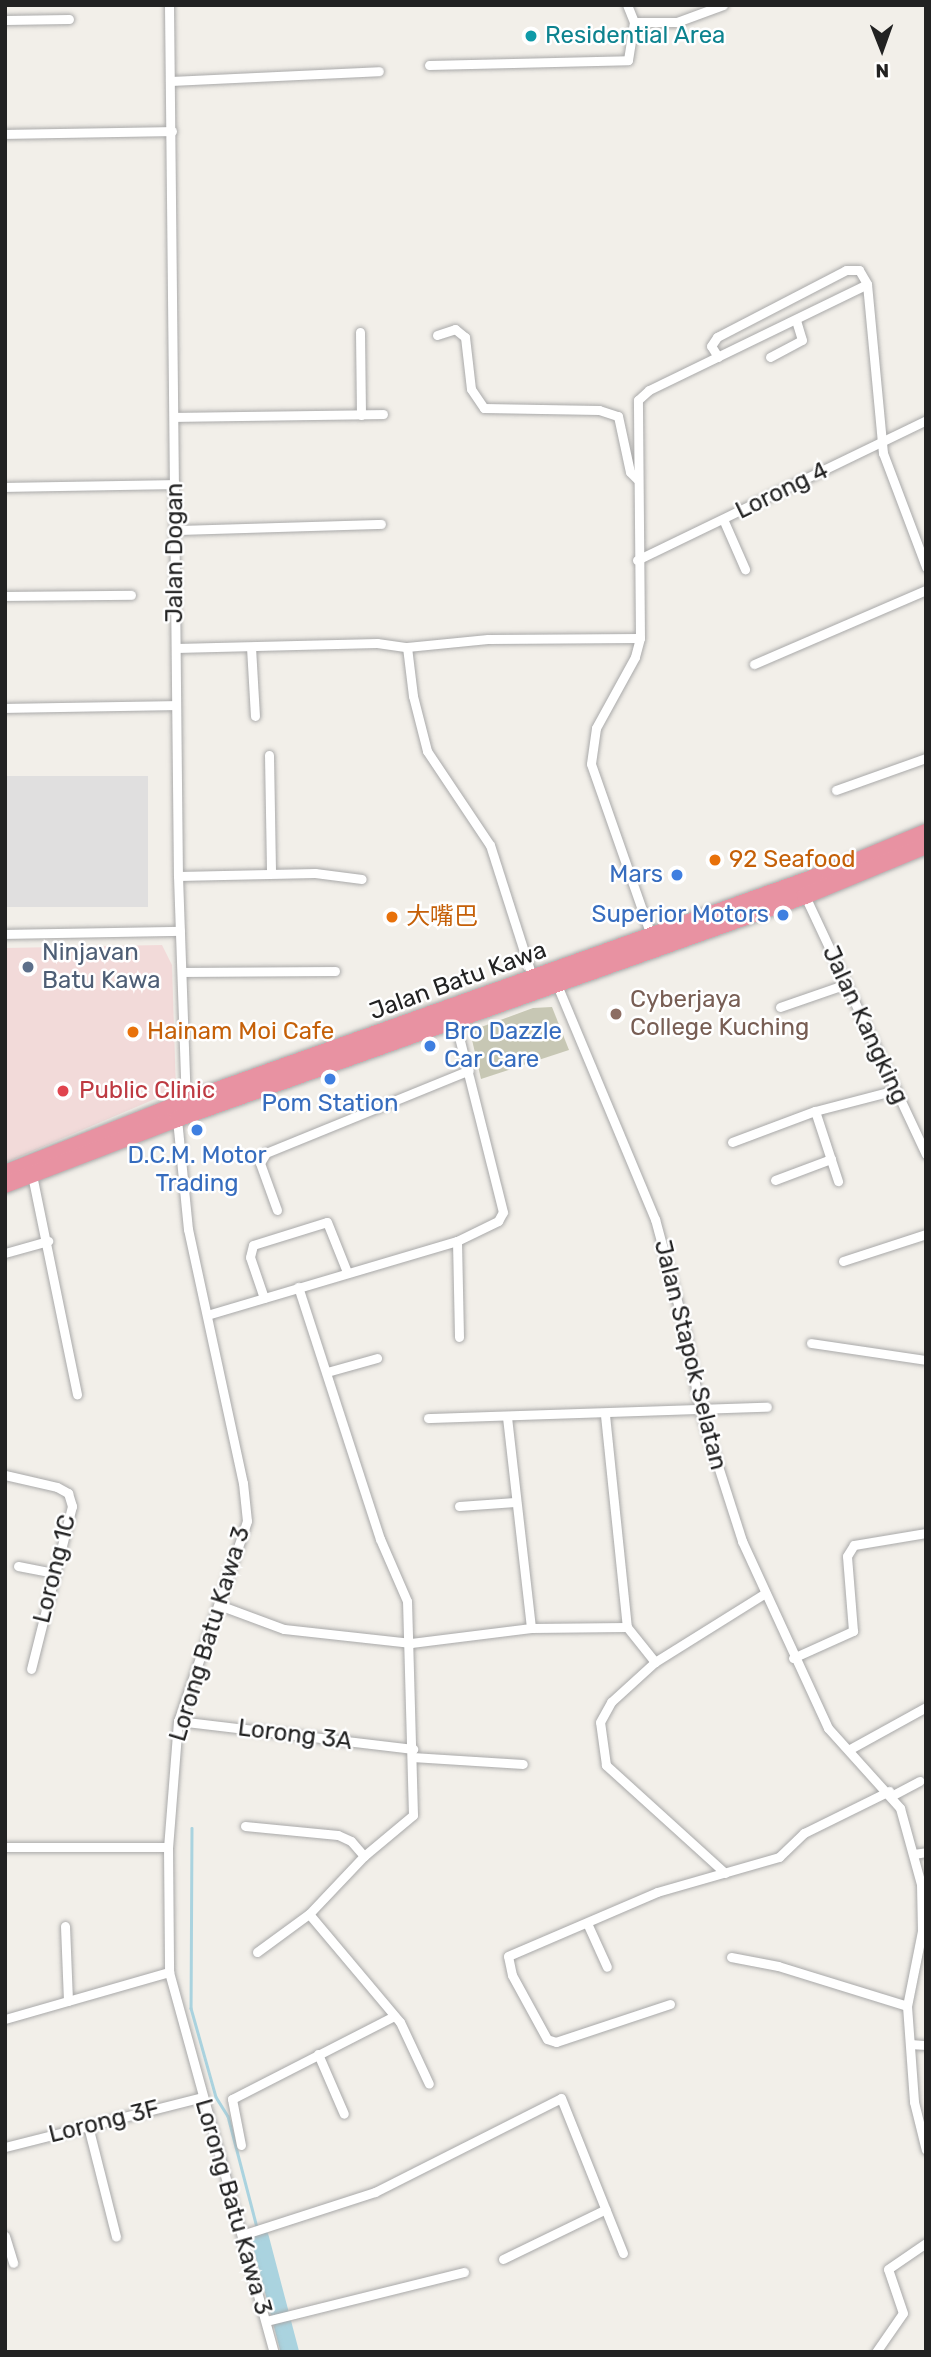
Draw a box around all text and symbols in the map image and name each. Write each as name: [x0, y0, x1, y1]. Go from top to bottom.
north arrow: [847, 14, 917, 84]
place label: Residential Area: [545, 22, 726, 50]
marker: Residential Area: [523, 28, 539, 44]
text: N: [875, 59, 889, 82]
street label: Lorong 4: [731, 456, 833, 526]
street label: Jalan Dogan: [161, 483, 189, 623]
place label: 92 Seafood: [729, 846, 856, 874]
marker: 92 Seafood: [707, 852, 723, 868]
place label: Mars: [609, 861, 663, 889]
marker: Mars: [669, 867, 685, 883]
place label: Superior Motors: [591, 901, 769, 929]
place label: 大嘴巴: [406, 903, 478, 931]
marker: Superior Motors: [775, 907, 791, 923]
marker: 大嘴巴: [384, 909, 400, 925]
street label: Jalan Batu Kawa: [366, 936, 550, 1026]
place label: Ninjavan Batu Kawa: [42, 939, 160, 995]
street label: Jalan Kangking: [816, 941, 914, 1109]
marker: Ninjavan Batu Kawa: [20, 959, 36, 975]
place label: Cyberjaya College Kuching: [630, 986, 809, 1042]
marker: Cyberjaya College Kuching: [608, 1006, 624, 1022]
place label: Hainam Moi Cafe: [147, 1018, 334, 1046]
place label: Bro Dazzle Car Care: [444, 1018, 562, 1074]
marker: Hainam Moi Cafe: [125, 1024, 141, 1040]
marker: Bro Dazzle Car Care: [422, 1038, 438, 1054]
marker: Pom Station: [322, 1071, 338, 1087]
place label: Public Clinic: [79, 1077, 215, 1105]
marker: Public Clinic: [53, 1081, 73, 1101]
place label: Pom Station: [261, 1090, 399, 1118]
marker: D.C.M. Motor Trading: [189, 1122, 205, 1138]
place label: D.C.M. Motor Trading: [127, 1142, 267, 1198]
street label: Jalan Stapok Selatan: [647, 1237, 733, 1473]
street label: Lorong 1C: [28, 1512, 82, 1626]
street label: Lorong Batu Kawa 3: [164, 1523, 256, 1745]
street label: Lorong 3A: [236, 1714, 354, 1756]
street label: Lorong 3F: [46, 2094, 162, 2150]
street label: Lorong Batu Kawa 3: [188, 2096, 278, 2318]

